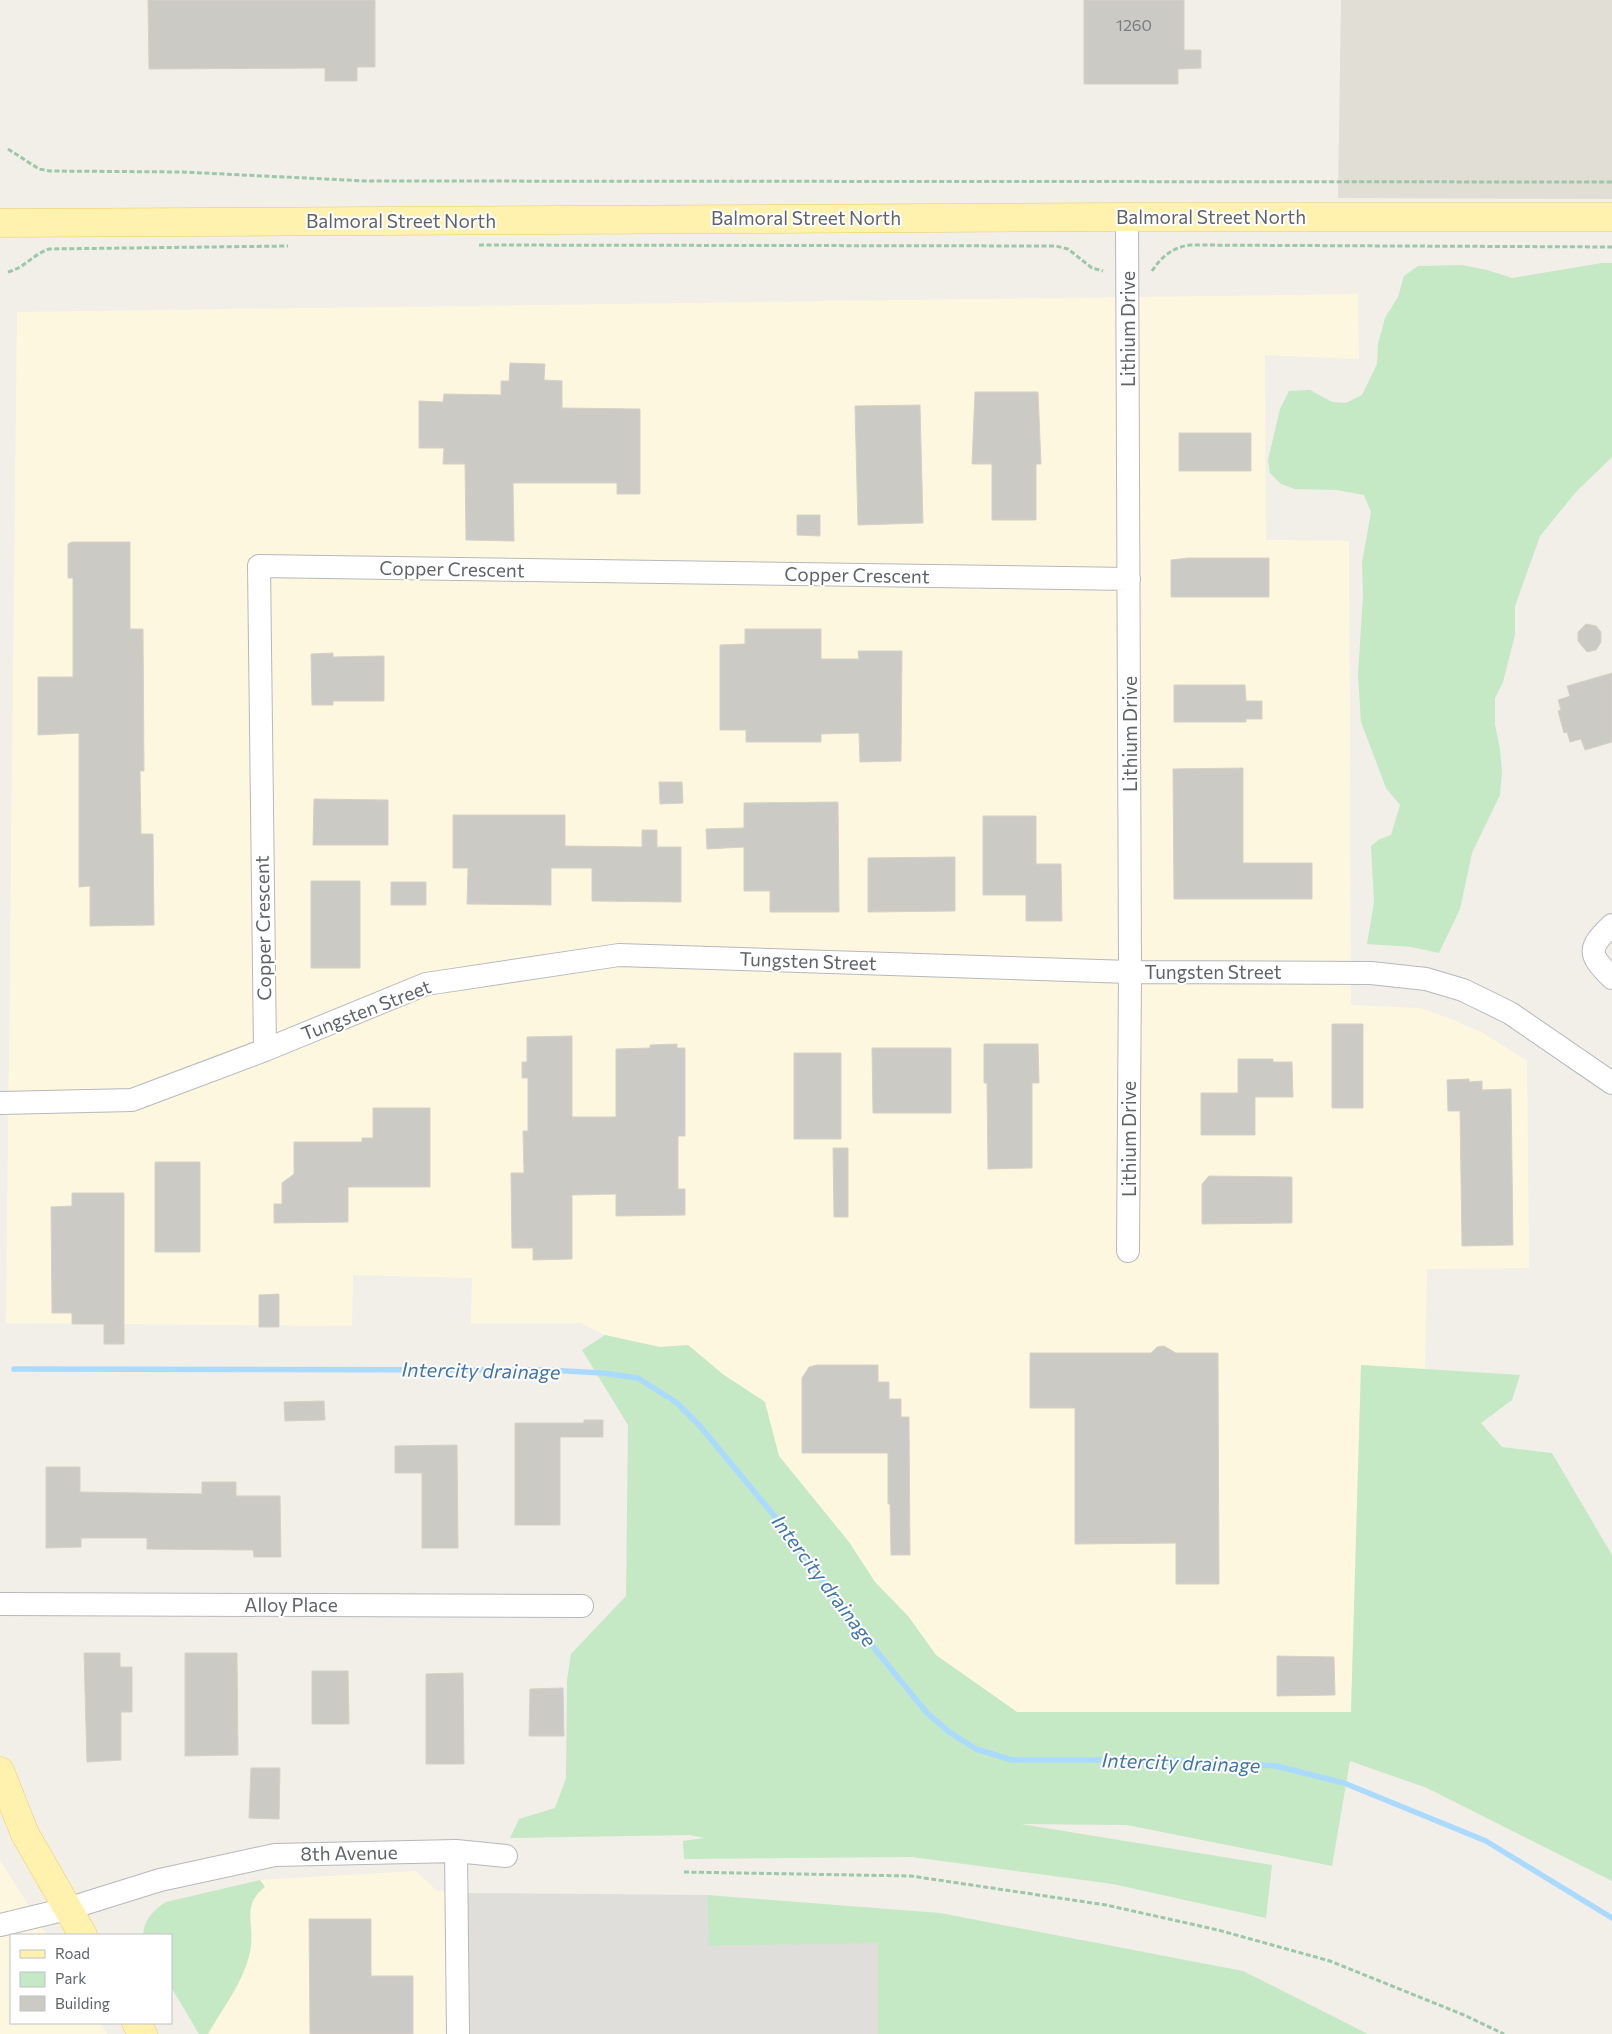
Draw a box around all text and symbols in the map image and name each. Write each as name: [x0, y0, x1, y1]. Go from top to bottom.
house number: 1260: [1116, 15, 1152, 34]
street label: Balmoral Street North: [1116, 205, 1306, 228]
street label: Balmoral Street North: [711, 206, 901, 229]
street label: Balmoral Street North: [306, 209, 496, 232]
street label: Lithium Drive: [1116, 271, 1139, 387]
street label: Copper Crescent: [379, 556, 525, 581]
street label: Copper Crescent: [784, 562, 930, 587]
street label: Lithium Drive: [1118, 676, 1141, 792]
street label: Copper Crescent: [250, 855, 275, 1001]
street label: Tungsten Street: [739, 947, 877, 974]
street label: Tungsten Street: [1145, 960, 1282, 983]
street label: Tungsten Street: [298, 974, 434, 1045]
street label: Lithium Drive: [1117, 1081, 1140, 1197]
water label: Intercity drainage: [401, 1357, 561, 1383]
water label: Intercity drainage: [767, 1510, 882, 1651]
street label: Alloy Place: [244, 1593, 338, 1616]
water label: Intercity drainage: [1101, 1747, 1261, 1777]
street label: 8th Avenue: [300, 1840, 398, 1865]
legend: [10, 1934, 172, 2024]
text: Road: [55, 1944, 90, 1962]
text: Park: [55, 1969, 86, 1987]
text: Building: [55, 1994, 110, 2012]

